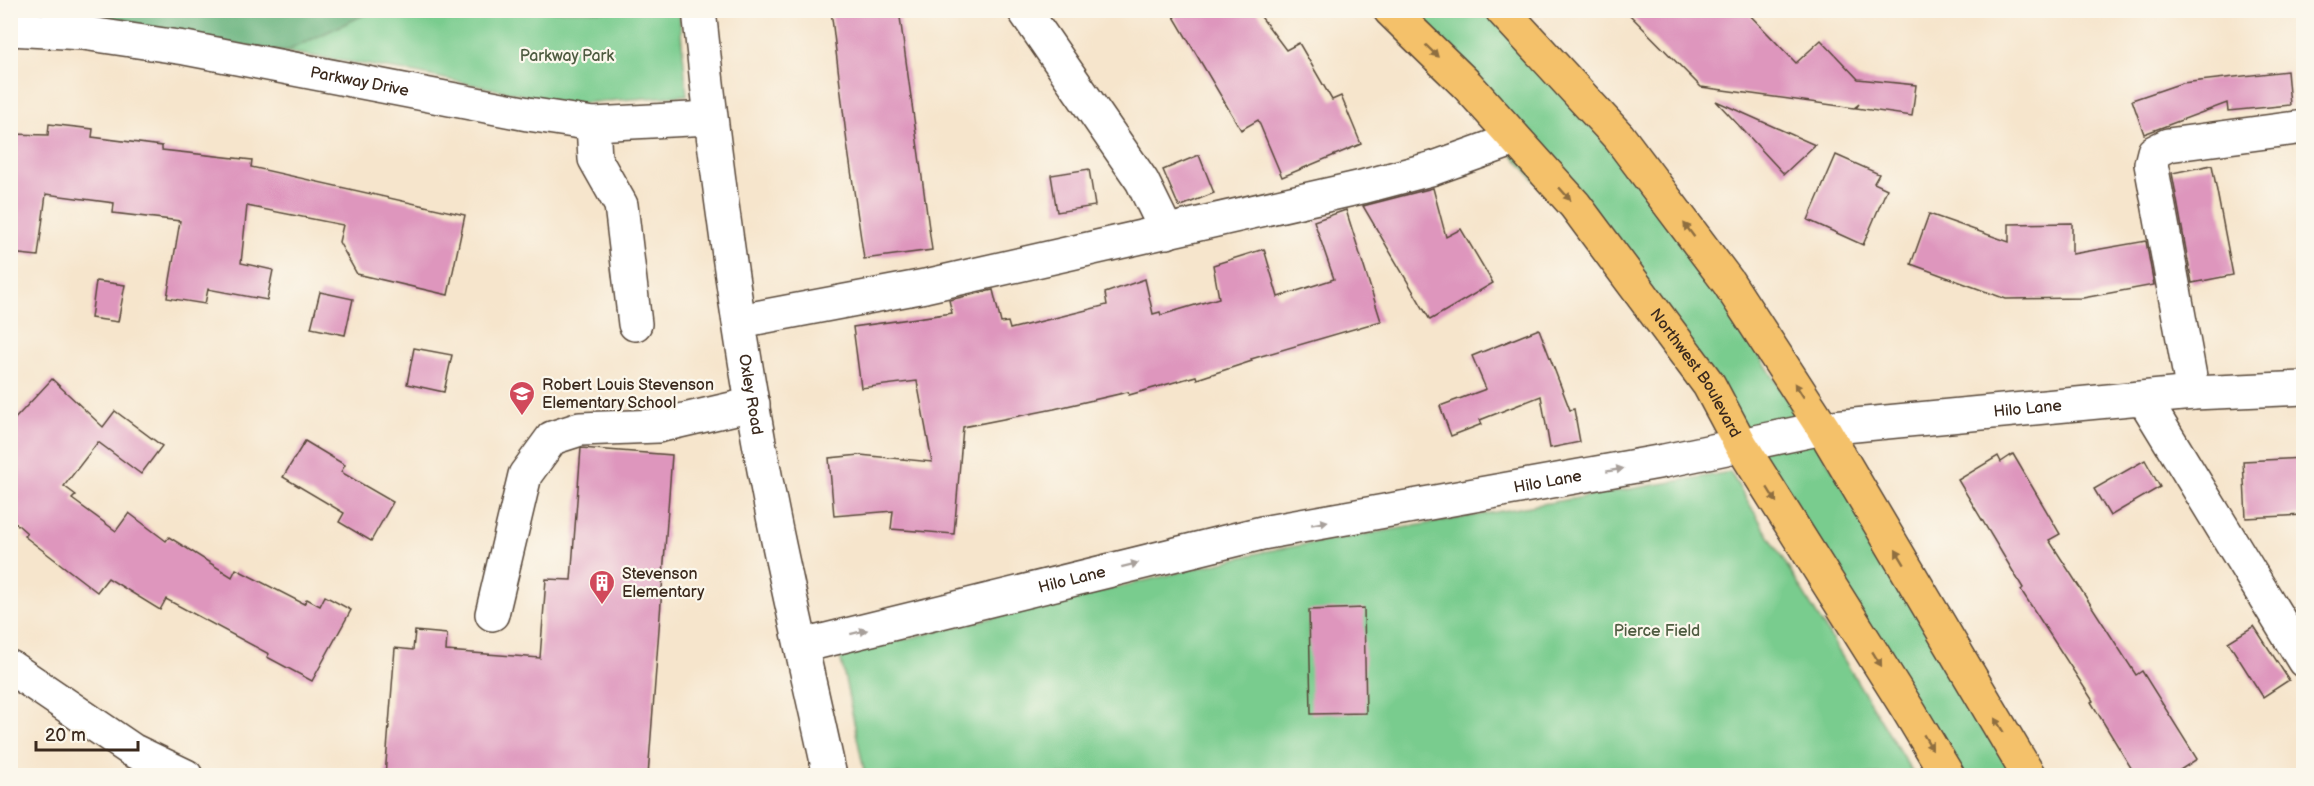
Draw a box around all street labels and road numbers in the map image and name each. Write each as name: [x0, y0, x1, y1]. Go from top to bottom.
street label: Parkway Drive: [309, 63, 411, 100]
street label: Northwest Boulevard: [1646, 305, 1745, 441]
street label: Oxley Road: [735, 353, 767, 436]
street label: Hilo Lane: [1993, 396, 2063, 421]
street label: Hilo Lane: [1512, 466, 1584, 497]
street label: Hilo Lane: [1036, 562, 1108, 597]

